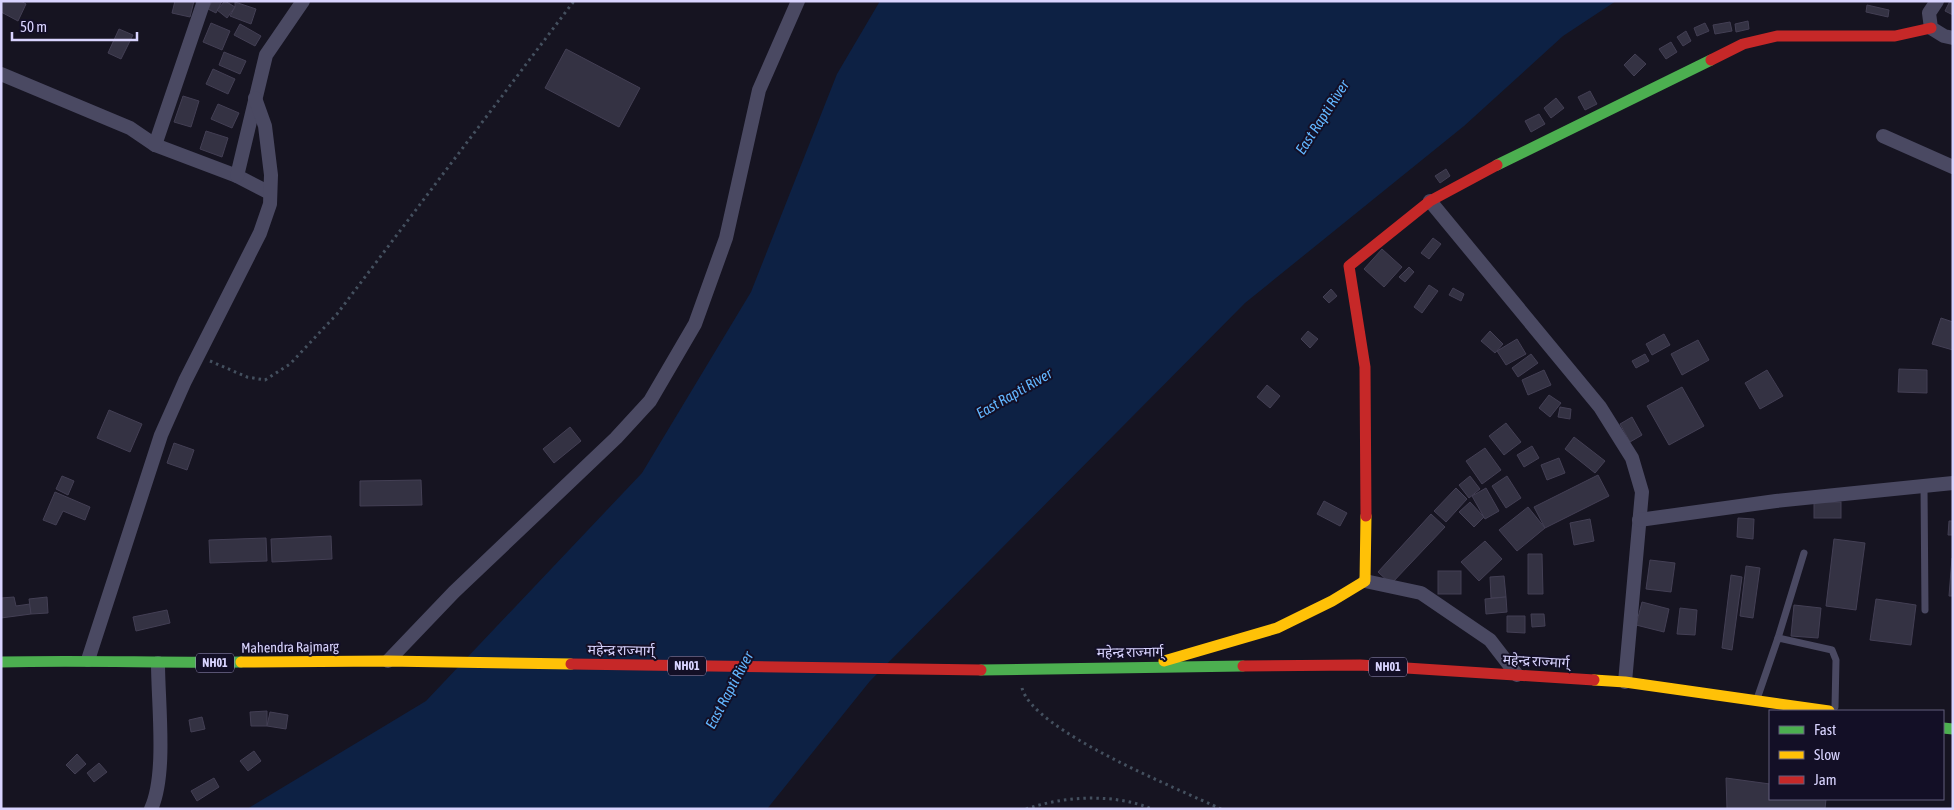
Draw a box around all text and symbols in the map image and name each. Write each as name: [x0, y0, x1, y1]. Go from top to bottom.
scale bar: [12, 10, 138, 42]
text: 50 m: [20, 18, 47, 35]
water label: East Rapti River: [1292, 76, 1352, 157]
water label: East Rapti River: [973, 364, 1055, 422]
street label: Mahendra Rajmarg: [241, 638, 339, 656]
street label: महेन्द्र राज्मार्ग्: [587, 640, 657, 661]
street label: महेन्द्र राज्मार्ग्: [1096, 642, 1166, 663]
water label: East Rapti River: [702, 648, 757, 731]
street label: महेन्द्र राज्मार्ग्: [1502, 650, 1572, 673]
road number: NH01: [196, 654, 234, 672]
road number: NH01: [668, 656, 706, 676]
road number: NH01: [1369, 658, 1407, 676]
legend: [1769, 710, 1944, 800]
text: Fast: [1814, 721, 1836, 738]
text: Slow: [1814, 746, 1840, 763]
text: Jam: [1814, 771, 1837, 788]

